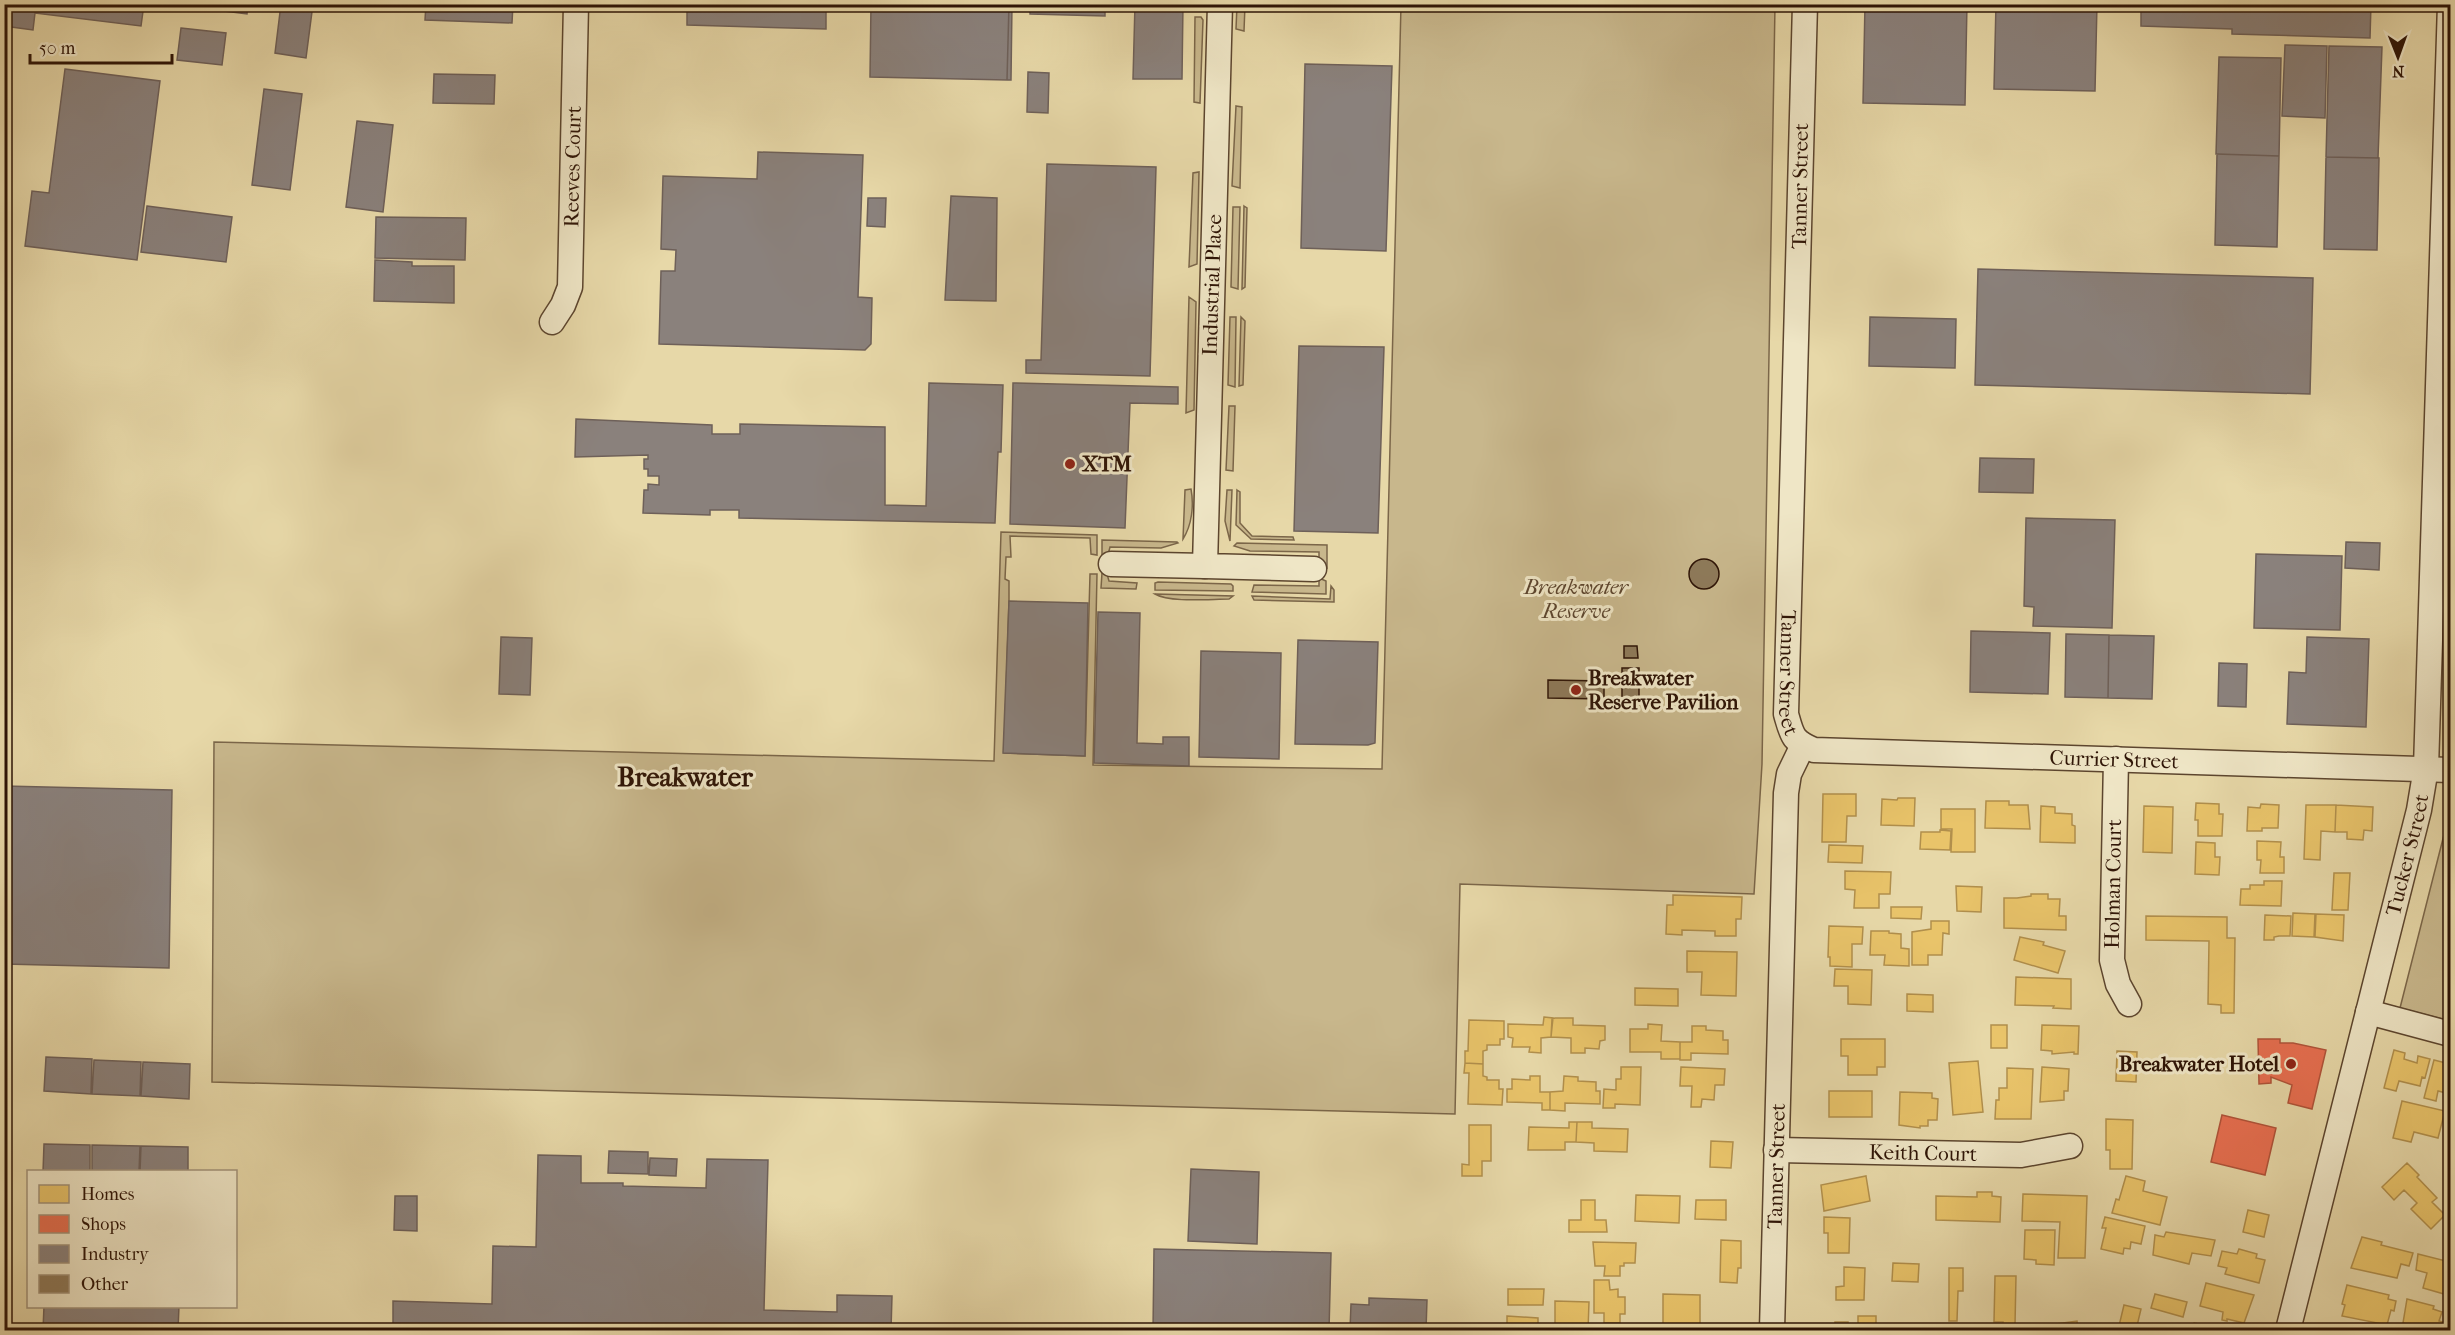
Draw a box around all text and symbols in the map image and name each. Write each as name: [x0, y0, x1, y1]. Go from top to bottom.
scale bar: [30, 27, 172, 65]
north arrow: [2368, 27, 2428, 87]
text: 50 m: [39, 38, 76, 59]
text: N: [2391, 62, 2404, 81]
street label: Reeves Court: [559, 105, 586, 228]
street label: Tanner Street: [1787, 122, 1813, 249]
street label: Industrial Place: [1198, 214, 1226, 356]
place label: XTM: [1081, 452, 1132, 476]
marker: XTM: [1063, 457, 1077, 471]
park label: Breakwater Reserve: [1523, 575, 1630, 623]
street label: Tanner Street: [1774, 610, 1804, 740]
place label: Breakwater Reserve Pavilion: [1588, 666, 1739, 714]
marker: Breakwater Reserve Pavilion: [1569, 683, 1583, 697]
street label: Currier Street: [2049, 745, 2180, 773]
district label: Breakwater: [617, 761, 753, 793]
street label: Tucker Street: [2381, 792, 2434, 918]
street label: Holman Court: [2100, 819, 2126, 949]
place label: Breakwater Hotel: [2119, 1052, 2279, 1076]
marker: Breakwater Hotel: [2284, 1057, 2298, 1071]
street label: Tanner Street: [1763, 1102, 1790, 1229]
street label: Keith Court: [1869, 1140, 1978, 1166]
legend: [27, 1170, 237, 1308]
text: Homes: [81, 1184, 135, 1205]
text: Shops: [81, 1214, 126, 1235]
text: Industry: [81, 1244, 150, 1265]
text: Other: [81, 1274, 129, 1295]

